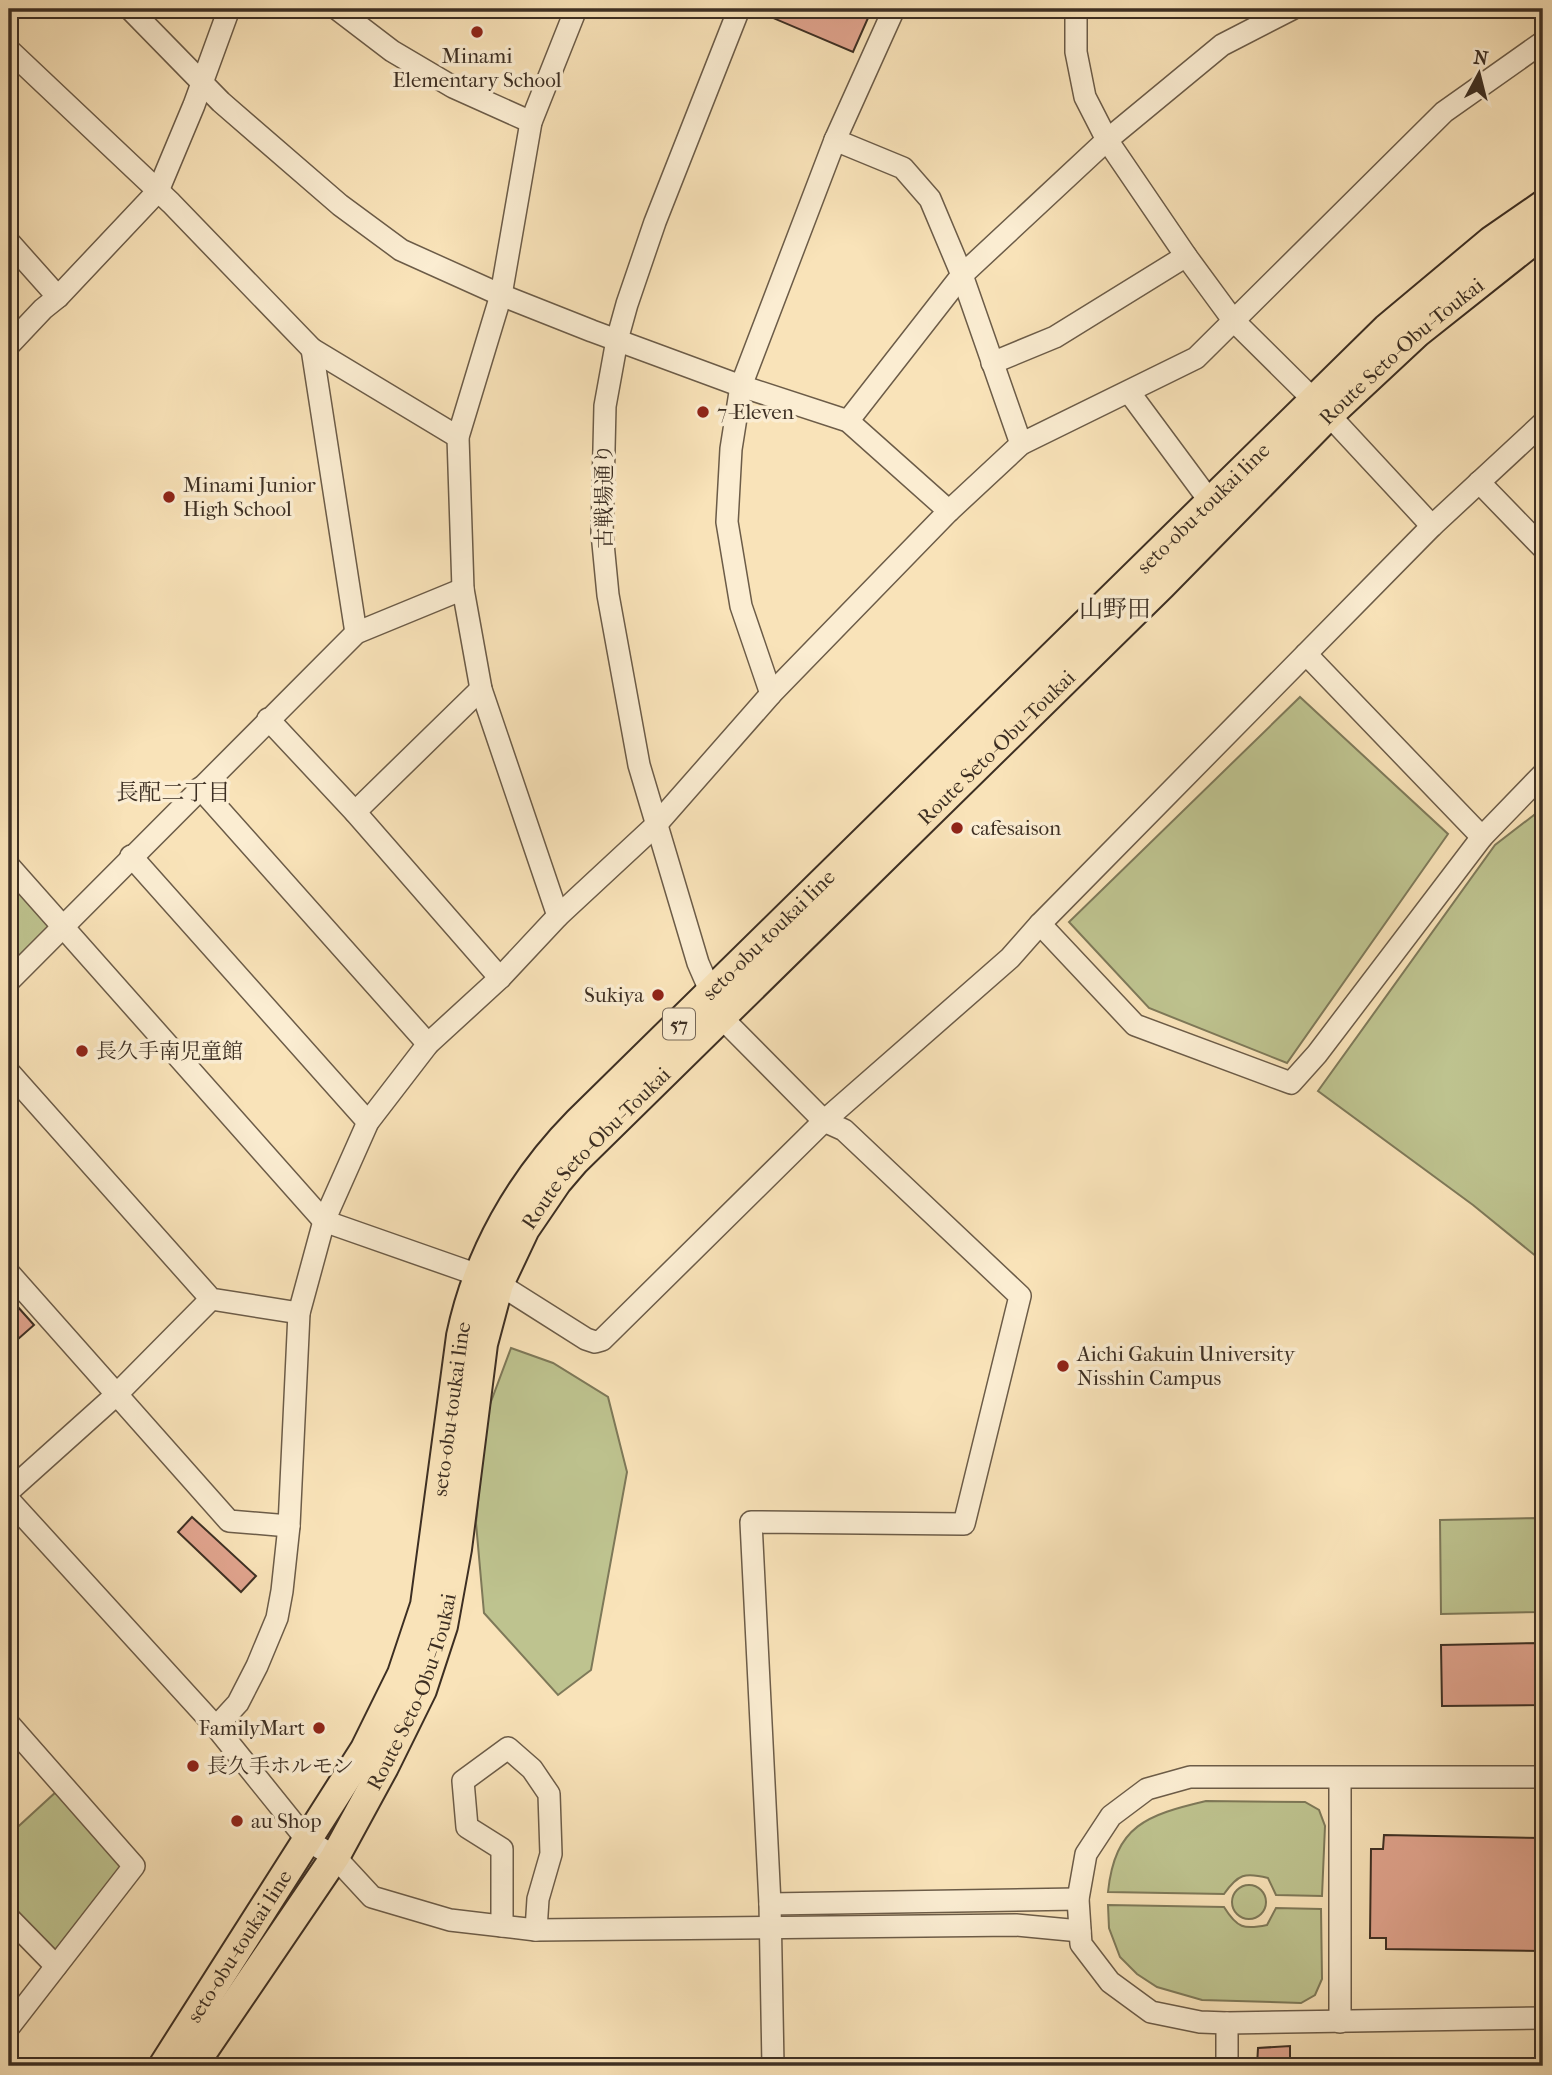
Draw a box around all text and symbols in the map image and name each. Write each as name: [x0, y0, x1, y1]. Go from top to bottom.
marker: Minami Elementary School: [469, 24, 485, 40]
north arrow: [1444, 38, 1514, 108]
place label: Minami Elementary School: [392, 44, 562, 92]
text: N: [1472, 46, 1490, 70]
street label: Route Seto-Obu-Toukai: [1314, 273, 1488, 430]
place label: 7-Eleven: [717, 400, 794, 424]
marker: 7-Eleven: [695, 404, 711, 420]
street label: seto-obu-toukai line: [1132, 438, 1275, 579]
street label: 古戦場通り: [592, 444, 616, 549]
place label: Minami Junior High School: [183, 473, 316, 521]
marker: Minami Junior High School: [161, 489, 177, 505]
district label: 山野田: [1079, 595, 1151, 623]
street label: Route Seto-Obu-Toukai: [913, 665, 1080, 830]
district label: 長配二丁目: [116, 779, 231, 806]
place label: cafesaison: [971, 816, 1061, 840]
marker: cafesaison: [949, 820, 965, 836]
street label: seto-obu-toukai line: [697, 865, 840, 1005]
place label: Sukiya: [584, 983, 644, 1007]
marker: Sukiya: [650, 987, 666, 1003]
road number: 57: [663, 1008, 695, 1040]
place label: 長久手南児童館: [96, 1039, 243, 1063]
marker: 長久手南児童館: [74, 1043, 90, 1059]
street label: Route Seto-Obu-Toukai: [516, 1062, 675, 1234]
street label: seto-obu-toukai line: [428, 1319, 476, 1498]
place label: Aichi Gakuin University Nisshin Campus: [1076, 1342, 1296, 1390]
marker: Aichi Gakuin University Nisshin Campus: [1055, 1358, 1071, 1374]
street label: Route Seto-Obu-Toukai: [362, 1591, 461, 1794]
place label: FamilyMart: [199, 1716, 306, 1740]
marker: FamilyMart: [311, 1720, 327, 1736]
place label: 長久手ホルモン: [207, 1754, 354, 1778]
marker: 長久手ホルモン: [185, 1758, 201, 1774]
place label: au Shop: [251, 1809, 322, 1833]
marker: au Shop: [229, 1813, 245, 1829]
street label: seto-obu-toukai line: [182, 1866, 297, 2027]

